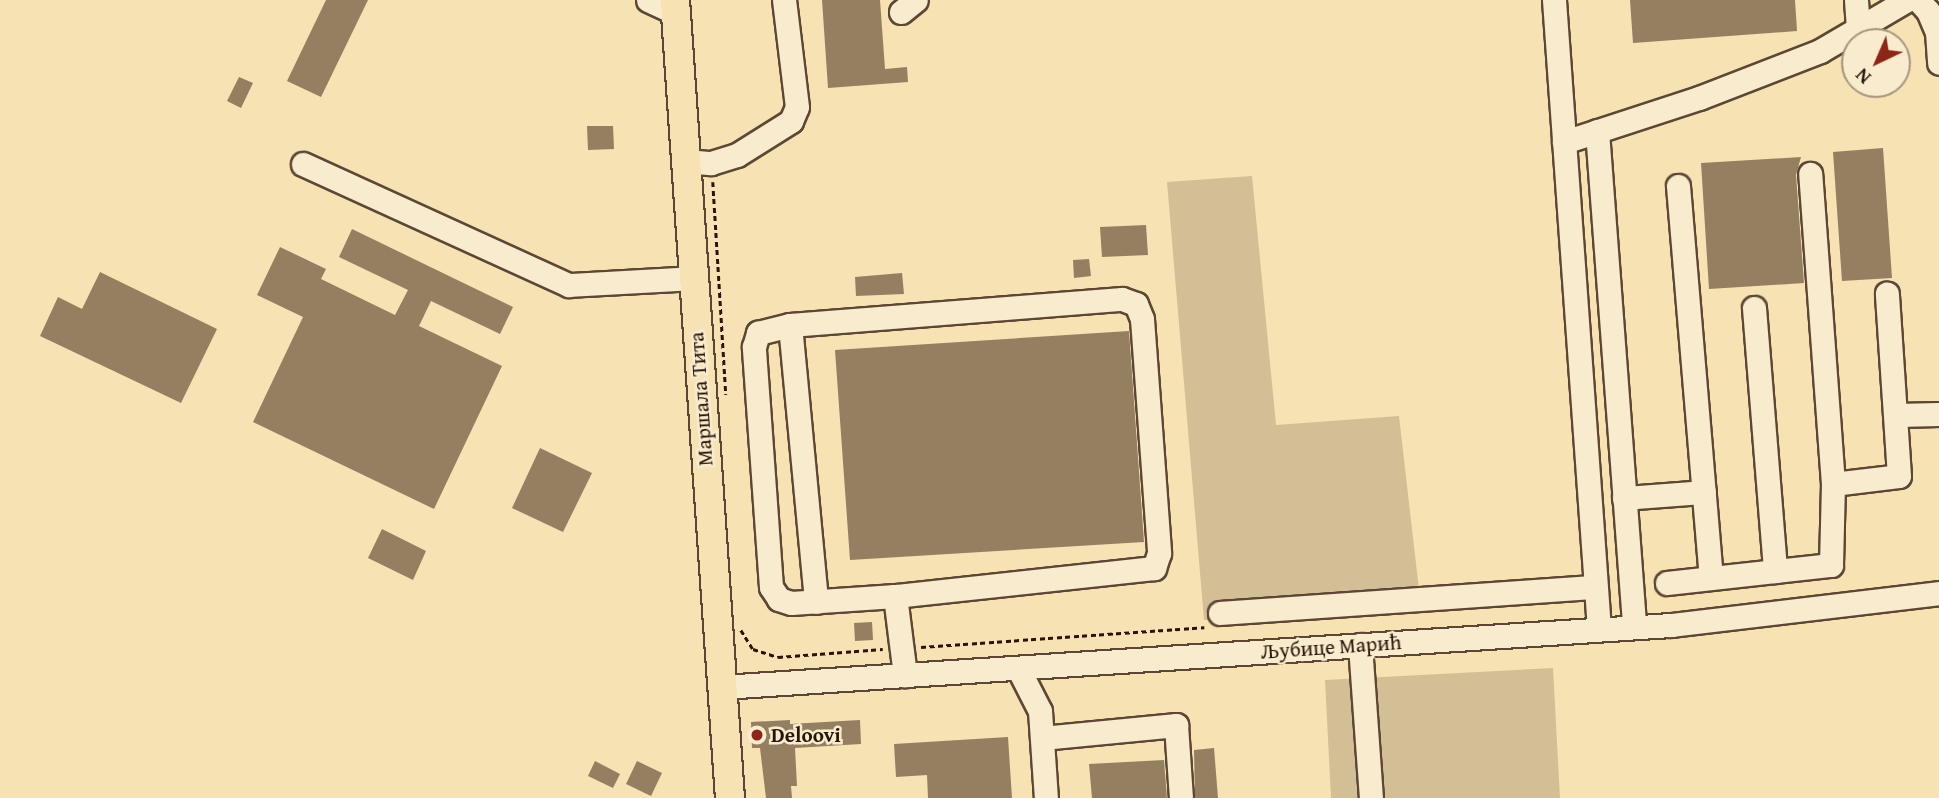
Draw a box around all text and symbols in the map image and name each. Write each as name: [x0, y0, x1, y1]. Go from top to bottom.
north arrow: [1841, 28, 1911, 98]
text: N: [1849, 62, 1877, 91]
street label: Маршала Тита: [684, 331, 718, 467]
street label: Љубице Марић: [1260, 630, 1402, 664]
place label: Deloovi: [771, 722, 841, 748]
marker: Deloovi: [749, 727, 765, 743]

